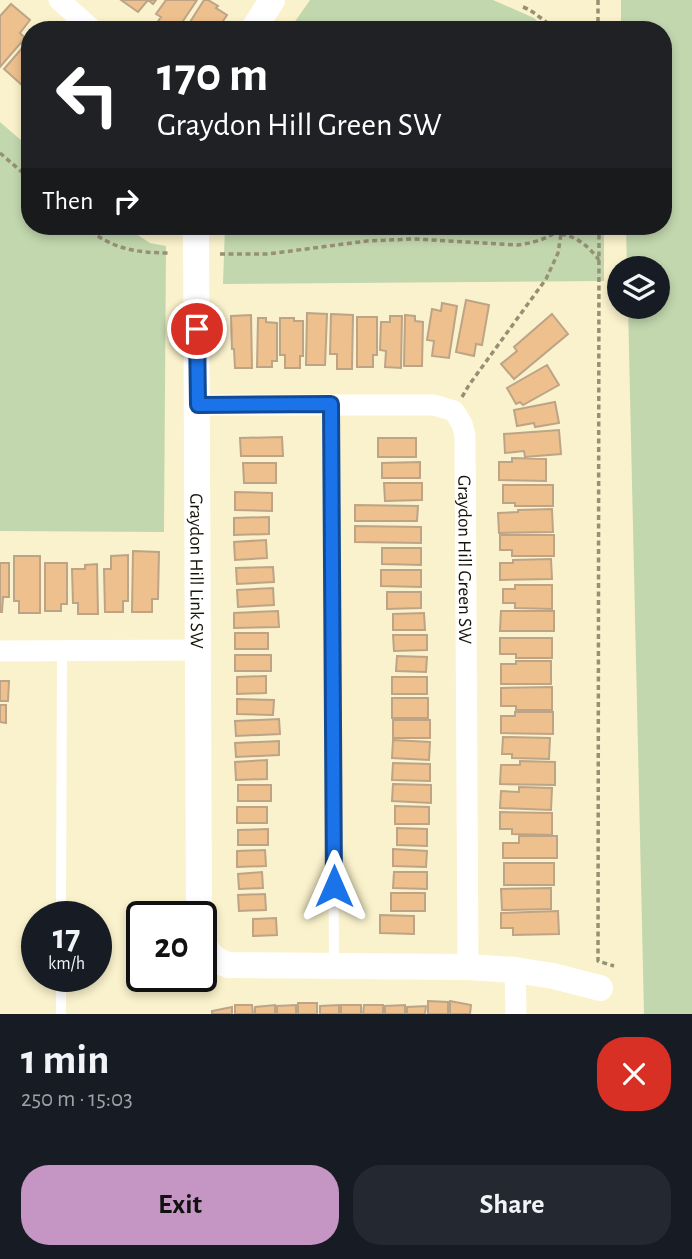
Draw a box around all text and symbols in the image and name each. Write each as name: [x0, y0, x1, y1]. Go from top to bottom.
icon: left: [42, 49, 133, 140]
text: 170 m: [157, 51, 268, 100]
text: Graydon Hill Green SW: [157, 109, 441, 141]
icon: right: [107, 182, 145, 220]
text: Then: [42, 188, 93, 214]
map controls: [607, 256, 670, 319]
button: layers: [607, 256, 670, 319]
pin: [167, 299, 227, 359]
icon: arrive: [178, 310, 216, 348]
street label: Graydon Hill Green SW: [454, 475, 474, 644]
street label: Graydon Hill Link SW: [186, 493, 206, 649]
position arrow: [297, 849, 371, 923]
speed limit sign: 20: [126, 901, 217, 992]
text: 17: [53, 920, 80, 955]
text: km/h: [48, 955, 85, 973]
button: close: [597, 1037, 671, 1111]
text: 1 min: [21, 1039, 110, 1081]
text: 250 m · 15:03: [21, 1088, 133, 1111]
button: Exit: [21, 1165, 339, 1245]
button: Share: [353, 1165, 671, 1245]

